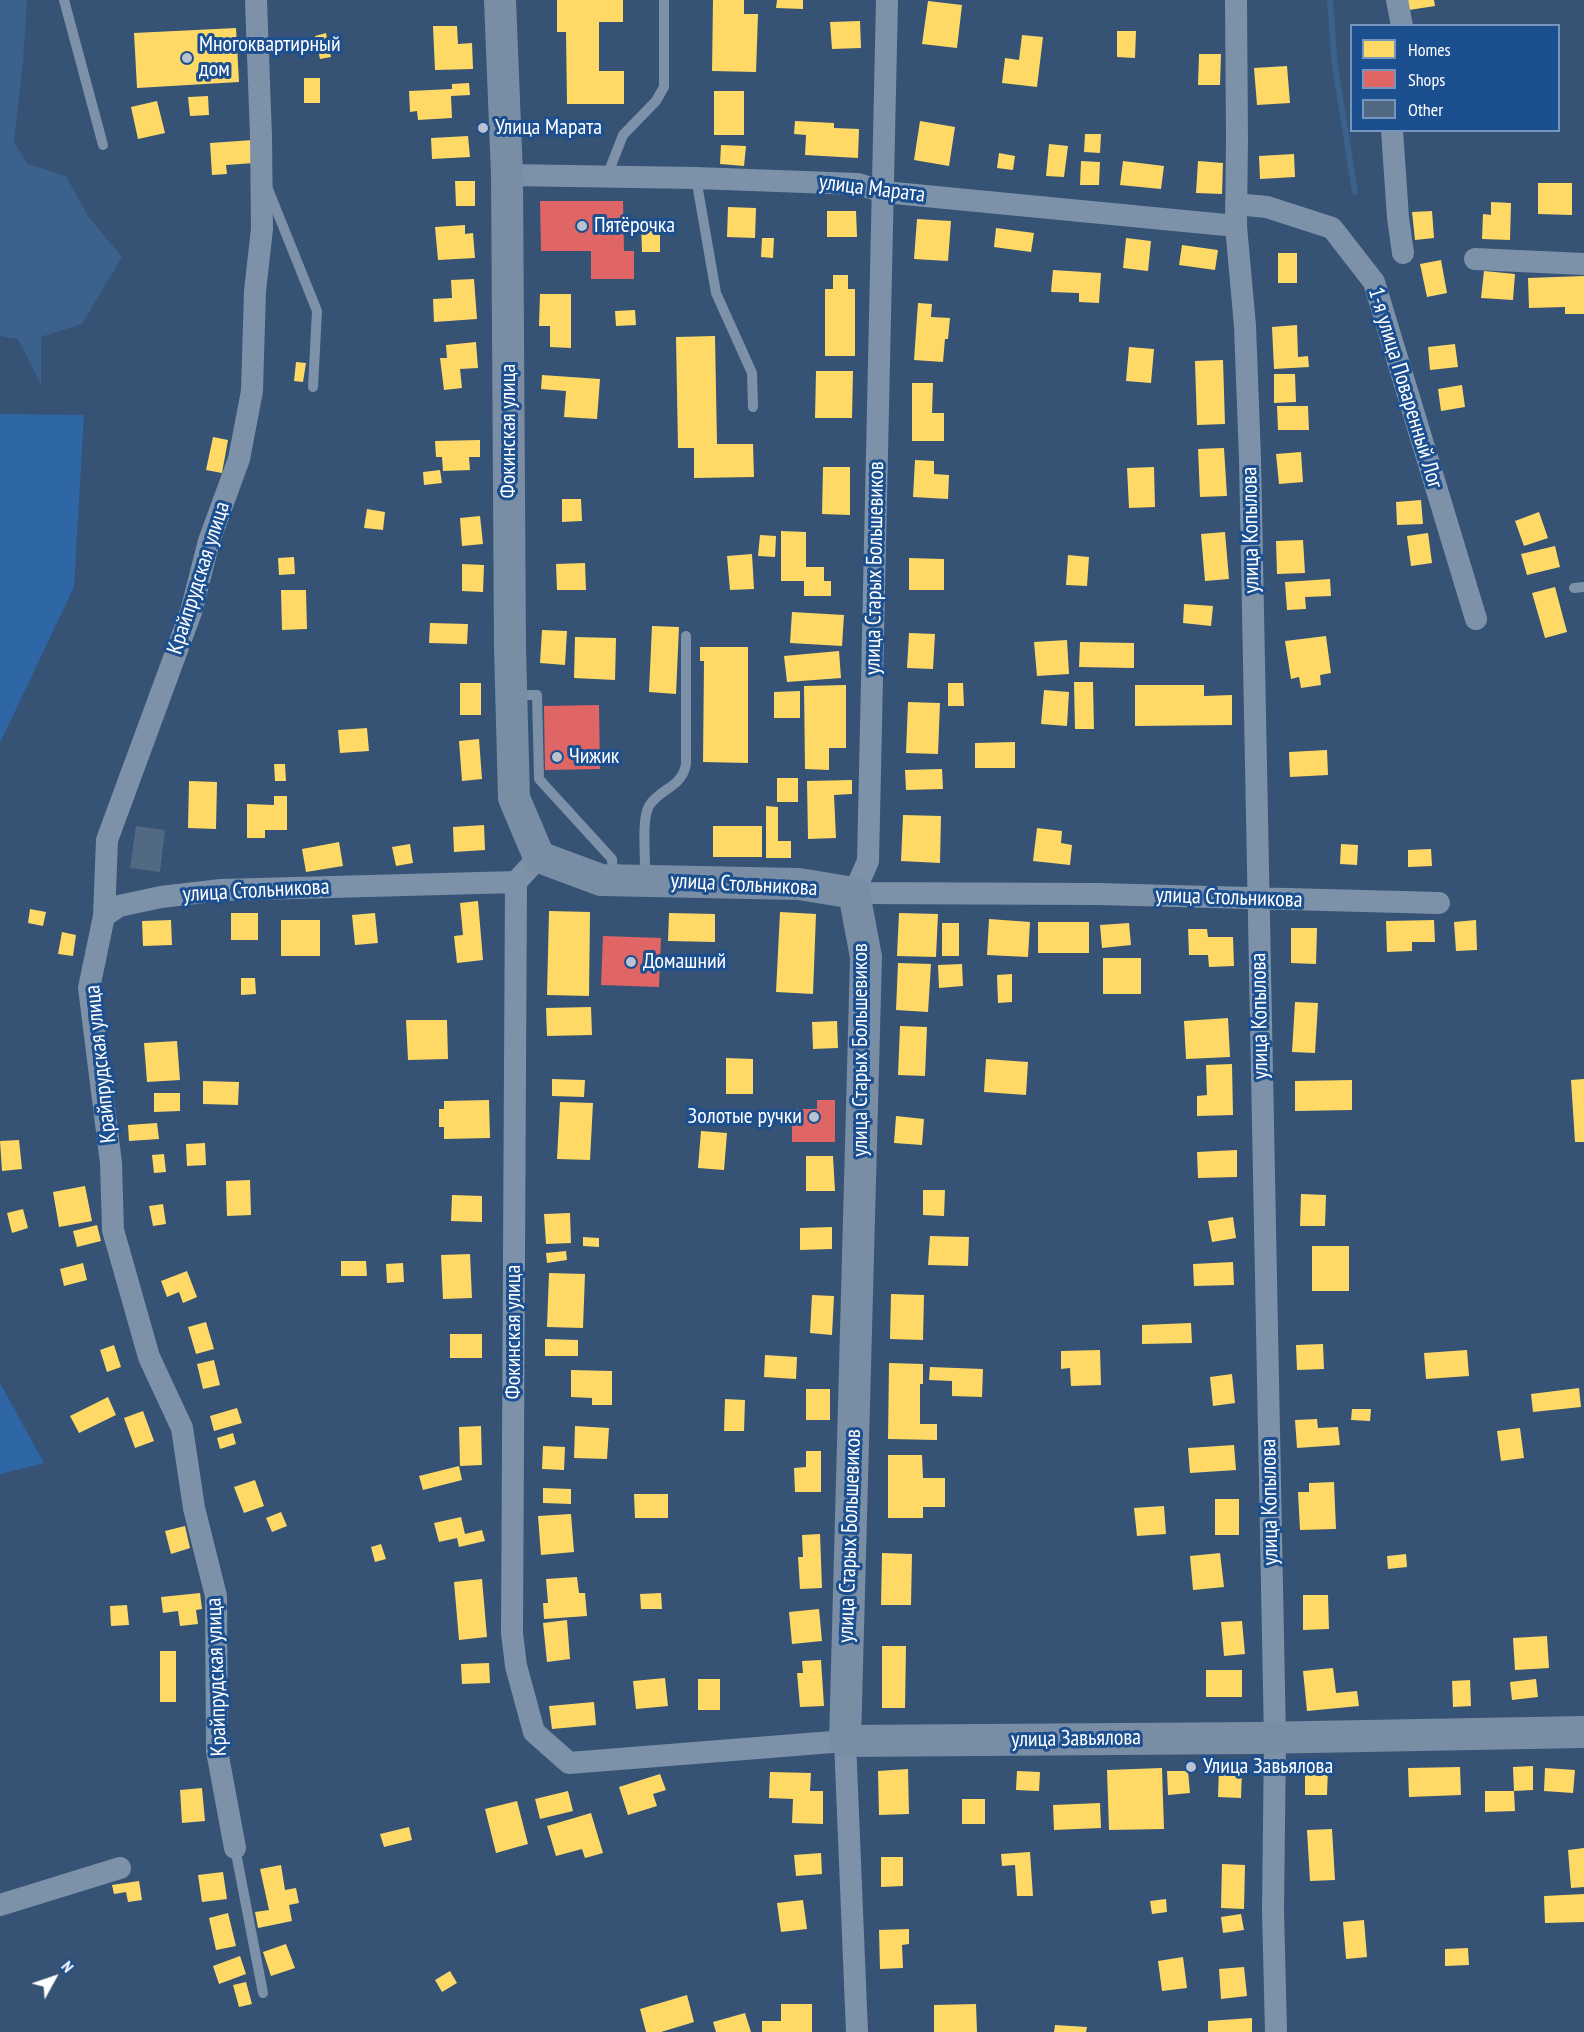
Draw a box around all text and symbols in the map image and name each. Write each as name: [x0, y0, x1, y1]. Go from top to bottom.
legend: [1350, 24, 1560, 132]
place label: Многоквартирный дом: [199, 32, 341, 84]
text: Homes: [1408, 38, 1451, 61]
marker: Многоквартирный дом: [180, 51, 194, 65]
text: Shops: [1408, 68, 1445, 91]
text: Other: [1408, 98, 1443, 121]
place label: Улица Марата: [495, 115, 602, 141]
marker: Улица Марата: [476, 121, 490, 135]
street label: улица Марата: [817, 169, 927, 209]
place label: Пятёрочка: [594, 213, 675, 239]
marker: Пятёрочка: [575, 219, 589, 233]
street label: 1-я улица Поваренный Лог: [1362, 284, 1448, 492]
street label: Фокинская улица: [496, 364, 522, 498]
street label: улица Старых Большевиков: [860, 461, 890, 675]
street label: улица Копылова: [1237, 467, 1265, 593]
street label: Крайпрудская улица: [162, 498, 236, 658]
place label: Чижик: [569, 744, 619, 770]
marker: Чижик: [550, 750, 564, 764]
street label: улица Стольникова: [670, 868, 818, 902]
street label: улица Стольникова: [182, 874, 330, 908]
street label: улица Стольникова: [1155, 882, 1303, 914]
street label: улица Старых Большевиков: [848, 943, 874, 1157]
place label: Домашний: [643, 949, 726, 975]
street label: улица Копылова: [1246, 953, 1274, 1079]
marker: Домашний: [624, 955, 638, 969]
street label: Крайпрудская улица: [80, 984, 122, 1144]
place label: Золотые ручки: [688, 1104, 802, 1130]
marker: Золотые ручки: [807, 1110, 821, 1124]
street label: Фокинская улица: [501, 1265, 527, 1399]
street label: улица Старых Большевиков: [833, 1429, 867, 1643]
street label: улица Копылова: [1256, 1439, 1284, 1565]
street label: Крайпрудская улица: [201, 1597, 233, 1757]
street label: улица Завьялова: [1011, 1725, 1141, 1753]
place label: Улица Завьялова: [1203, 1754, 1333, 1780]
marker: Улица Завьялова: [1184, 1760, 1198, 1774]
north arrow: [24, 1948, 84, 2008]
text: N: [57, 1957, 78, 1976]

